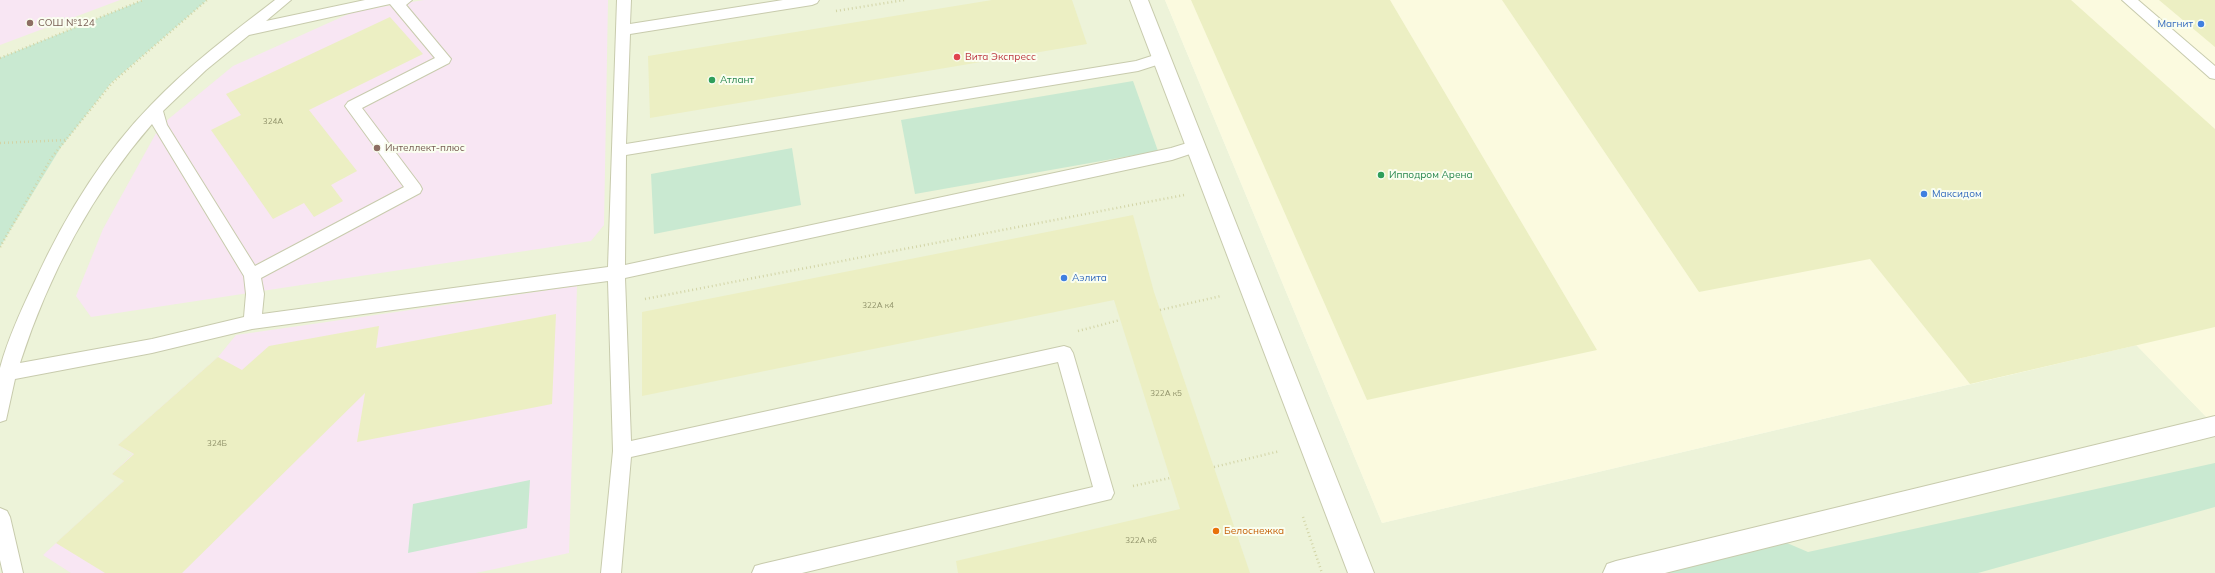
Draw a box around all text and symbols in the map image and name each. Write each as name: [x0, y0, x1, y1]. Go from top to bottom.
place label: СОШ №124: [38, 17, 95, 29]
marker: СОШ №124: [25, 18, 35, 28]
place label: Магнит: [2157, 18, 2193, 30]
marker: Магнит: [2196, 19, 2206, 29]
place label: Вита Экспресс: [965, 51, 1036, 63]
marker: Вита Экспресс: [952, 52, 962, 62]
place label: Атлант: [720, 74, 754, 86]
marker: Атлант: [707, 75, 717, 85]
house number: 324А: [263, 117, 283, 127]
place label: Интеллект-плюс: [385, 142, 465, 154]
marker: Интеллект-плюс: [372, 143, 382, 153]
place label: Ипподром Арена: [1389, 169, 1473, 181]
marker: Ипподром Арена: [1376, 170, 1386, 180]
place label: Максидом: [1932, 188, 1982, 200]
marker: Максидом: [1919, 189, 1929, 199]
place label: Аэлита: [1072, 272, 1107, 284]
marker: Аэлита: [1059, 273, 1069, 283]
house number: 322А к4: [862, 301, 894, 311]
house number: 322А к5: [1150, 389, 1182, 399]
house number: 324Б: [207, 439, 227, 449]
place label: Белоснежка: [1224, 525, 1284, 537]
marker: Белоснежка: [1211, 526, 1221, 536]
house number: 322А к6: [1125, 536, 1157, 546]

